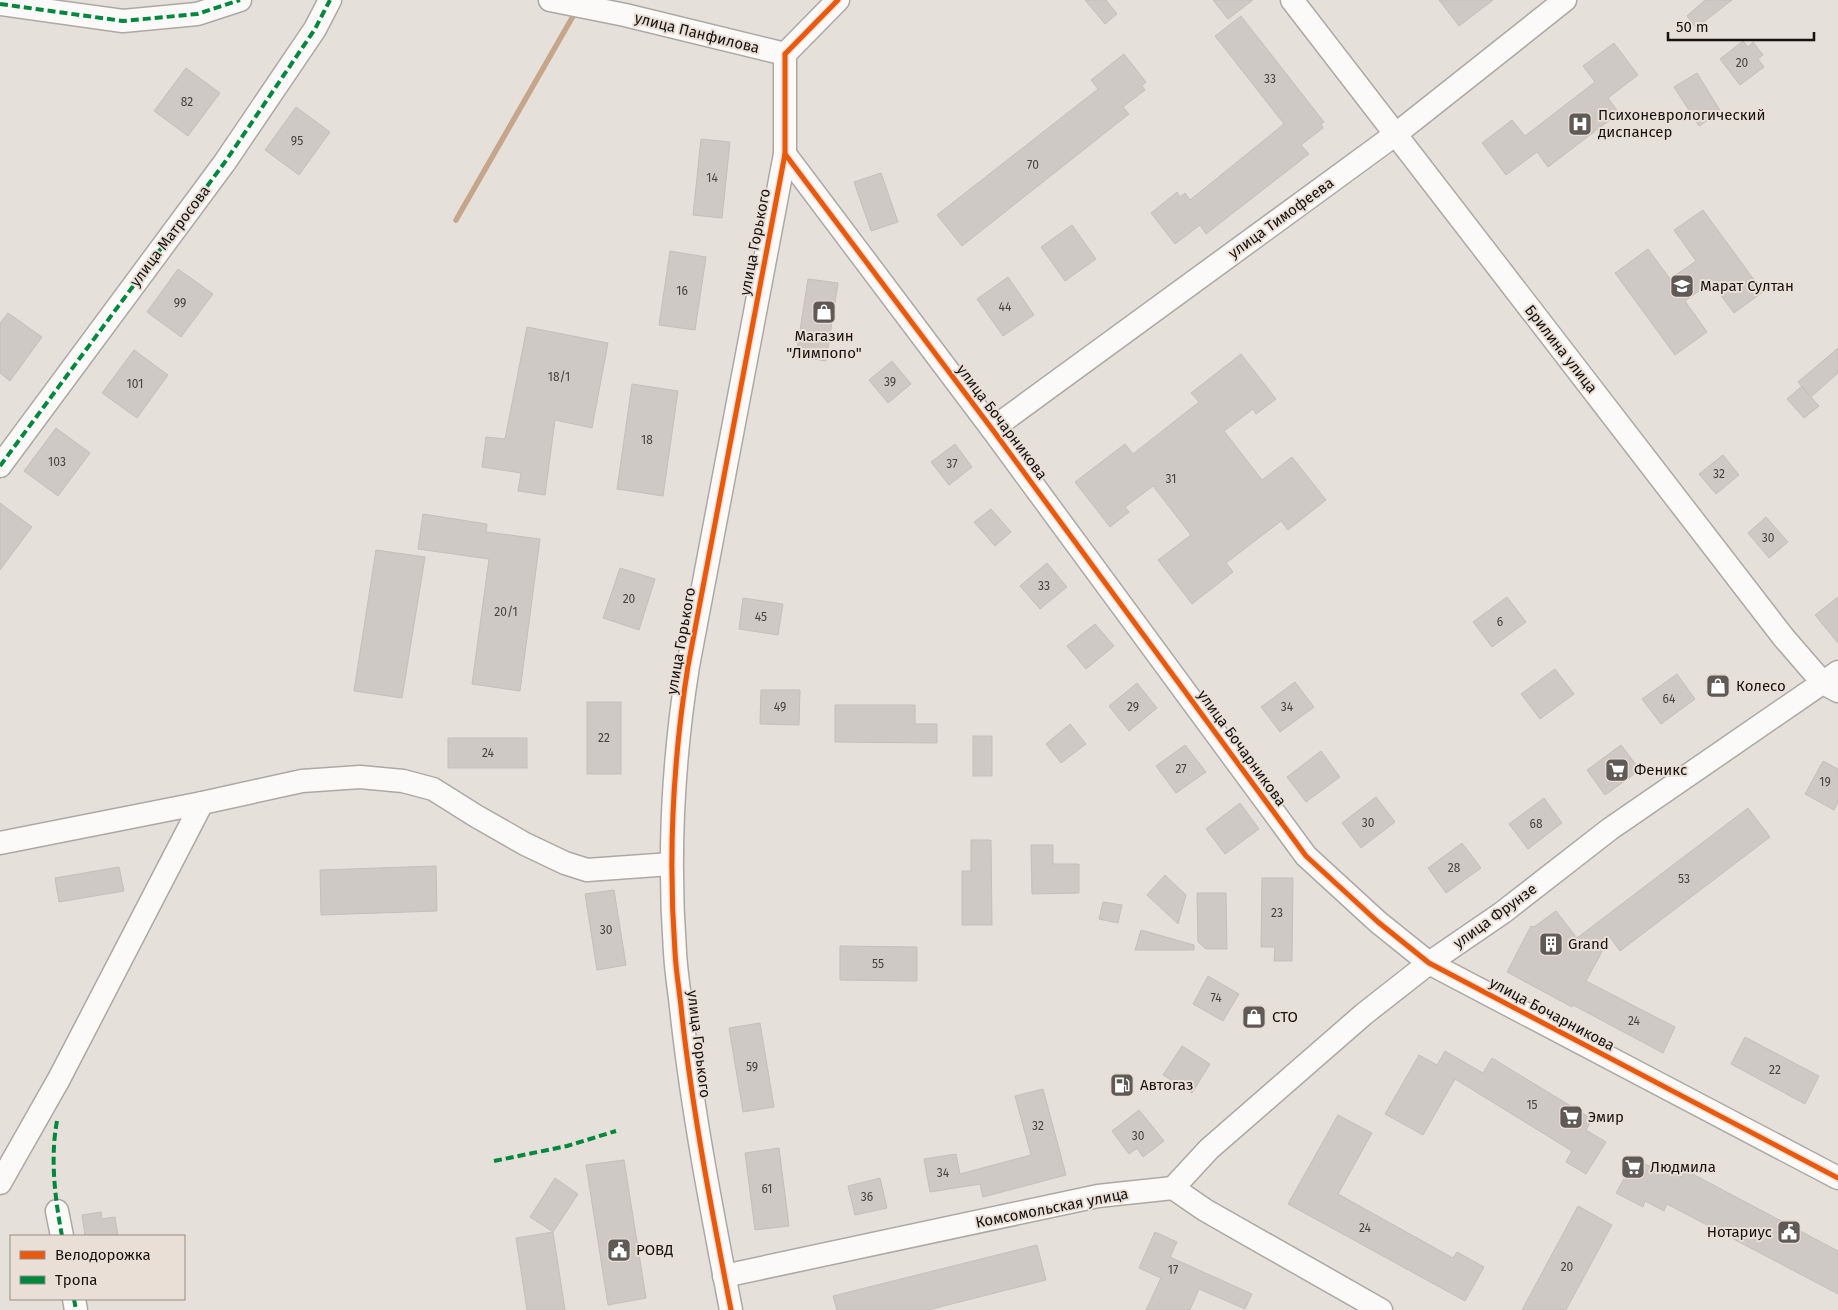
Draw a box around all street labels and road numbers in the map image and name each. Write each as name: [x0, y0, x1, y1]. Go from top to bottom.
street label: улица Панфилова: [633, 9, 761, 57]
street label: улица Тимофеева: [1225, 174, 1337, 262]
street label: улица Матросова: [126, 182, 214, 290]
street label: улица Горького: [736, 187, 774, 297]
street label: Брилина улица: [1521, 301, 1601, 397]
street label: улица Бочарникова: [953, 361, 1051, 483]
street label: улица Горького: [663, 586, 699, 696]
street label: улица Бочарникова: [1194, 686, 1290, 810]
street label: улица Фрунзе: [1450, 880, 1540, 952]
street label: улица Бочарникова: [1486, 973, 1618, 1055]
street label: улица Горького: [683, 989, 715, 1099]
street label: Комсомольская улица: [974, 1184, 1130, 1232]

